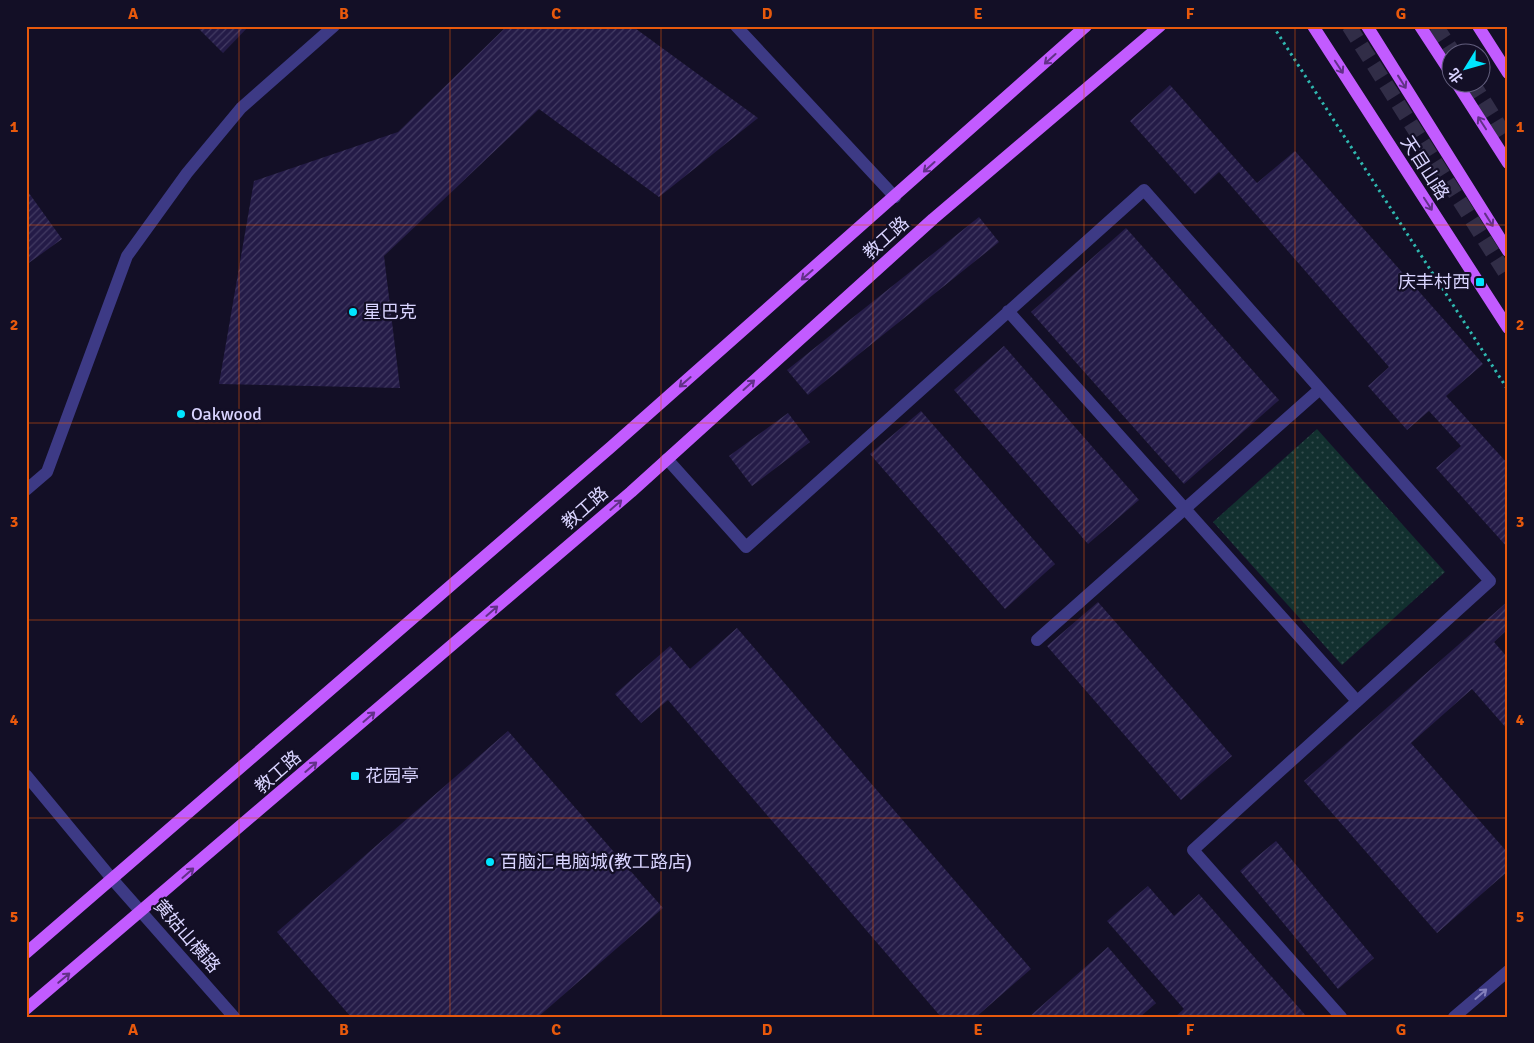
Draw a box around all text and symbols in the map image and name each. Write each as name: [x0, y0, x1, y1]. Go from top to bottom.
text: A: [128, 4, 139, 24]
text: B: [339, 4, 349, 24]
text: C: [551, 4, 561, 24]
text: D: [762, 4, 773, 24]
text: E: [973, 4, 983, 24]
text: F: [1186, 4, 1195, 24]
text: G: [1396, 4, 1406, 24]
north arrow: [1442, 42, 1492, 92]
one-way arrow: [1043, 53, 1056, 65]
one-way arrow: [1335, 60, 1345, 74]
text: 北: [1445, 65, 1467, 86]
one-way arrow: [1398, 75, 1408, 89]
one-way arrow: [1477, 116, 1487, 130]
text: 1: [10, 117, 19, 137]
text: 1: [1516, 117, 1525, 137]
street label: 天目山路: [1396, 132, 1454, 204]
one-way arrow: [922, 161, 935, 173]
one-way arrow: [1423, 196, 1433, 210]
street label: 教工路: [859, 212, 913, 264]
one-way arrow: [1483, 213, 1494, 227]
one-way arrow: [800, 269, 813, 280]
place label: 庆丰村西: [1398, 271, 1470, 293]
marker: 庆丰村西: [1474, 276, 1486, 288]
place label: 星巴克: [363, 301, 417, 323]
marker: 星巴克: [347, 306, 359, 318]
text: 2: [10, 315, 18, 335]
text: 2: [1516, 315, 1524, 335]
one-way arrow: [678, 376, 691, 388]
one-way arrow: [743, 379, 756, 391]
place label: Oakwood: [191, 403, 262, 425]
marker: Oakwood: [175, 408, 187, 420]
street label: 教工路: [557, 482, 613, 534]
one-way arrow: [609, 500, 622, 511]
text: 3: [10, 512, 18, 532]
text: 3: [1516, 512, 1524, 532]
one-way arrow: [486, 606, 499, 617]
text: 4: [10, 710, 19, 730]
text: 4: [1516, 710, 1525, 730]
one-way arrow: [362, 712, 375, 723]
street label: 教工路: [250, 746, 306, 798]
one-way arrow: [304, 761, 317, 773]
place label: 花园亭: [365, 765, 419, 787]
marker: 花园亭: [349, 770, 361, 782]
place label: 百脑汇电脑城(教工路店): [500, 851, 692, 873]
marker: 百脑汇电脑城(教工路店): [484, 856, 496, 868]
one-way arrow: [181, 867, 194, 879]
street label: 黄姑山横路: [149, 895, 225, 977]
text: 5: [10, 907, 18, 927]
text: 5: [1516, 907, 1524, 927]
one-way arrow: [57, 972, 70, 984]
one-way arrow: [1475, 988, 1488, 999]
text: A: [128, 1020, 139, 1040]
text: B: [339, 1020, 349, 1040]
text: C: [551, 1020, 561, 1040]
text: D: [762, 1020, 773, 1040]
text: E: [973, 1020, 983, 1040]
text: F: [1186, 1020, 1195, 1040]
text: G: [1396, 1020, 1406, 1040]

